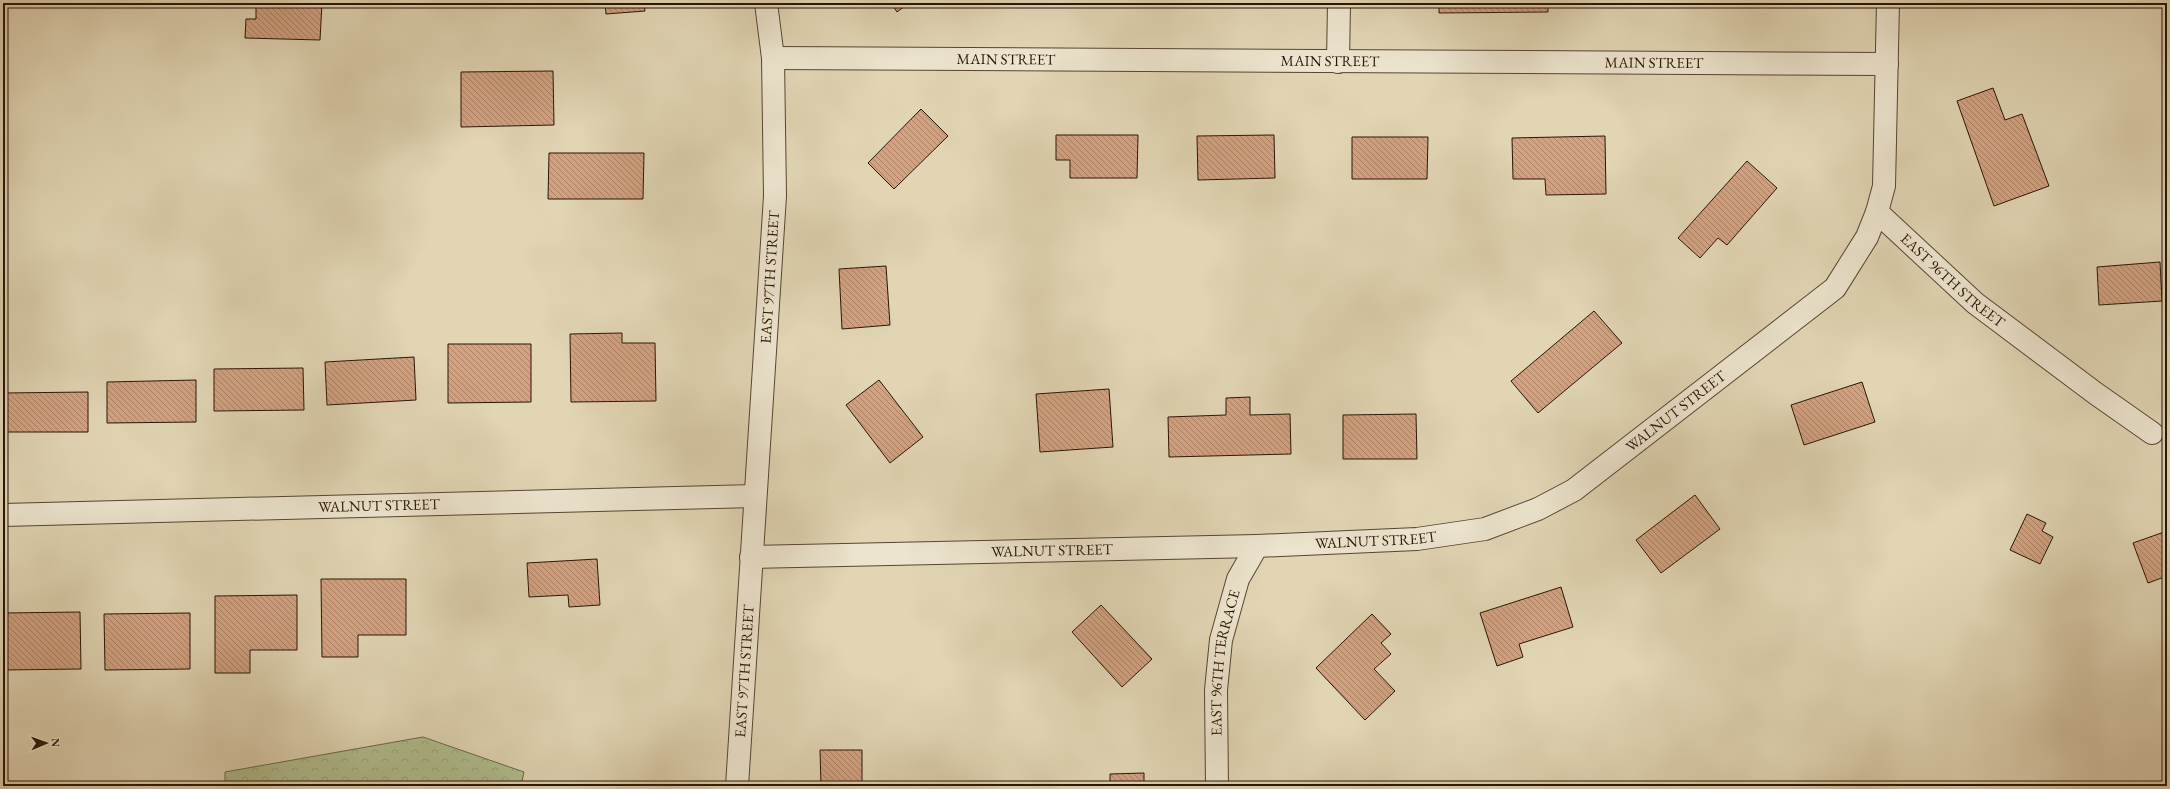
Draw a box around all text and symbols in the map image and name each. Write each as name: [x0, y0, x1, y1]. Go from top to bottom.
street label: MAIN STREET: [957, 49, 1056, 69]
street label: MAIN STREET: [1281, 51, 1380, 70]
street label: MAIN STREET: [1605, 52, 1704, 72]
street label: EAST 97TH STREET: [756, 209, 783, 344]
street label: EAST 96TH STREET: [1897, 229, 2010, 332]
street label: WALNUT STREET: [1621, 366, 1730, 456]
street label: WALNUT STREET: [318, 494, 441, 516]
street label: WALNUT STREET: [1315, 526, 1439, 552]
street label: WALNUT STREET: [991, 539, 1114, 561]
street label: EAST 96TH TERRACE: [1206, 587, 1244, 736]
street label: EAST 97TH STREET: [730, 603, 758, 738]
north arrow: [26, 723, 66, 763]
text: N: [49, 738, 63, 747]

